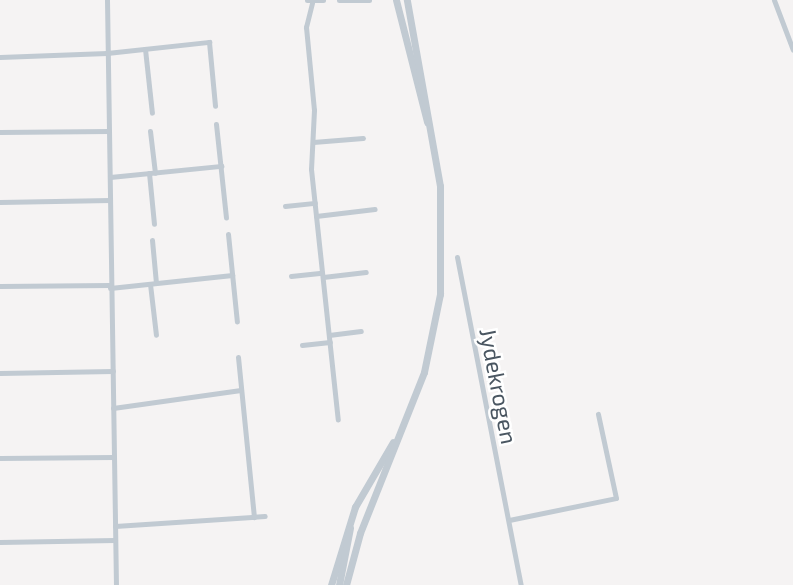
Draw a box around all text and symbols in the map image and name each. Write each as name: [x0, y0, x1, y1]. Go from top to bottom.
street label: Jydekrogen: [474, 326, 524, 446]

